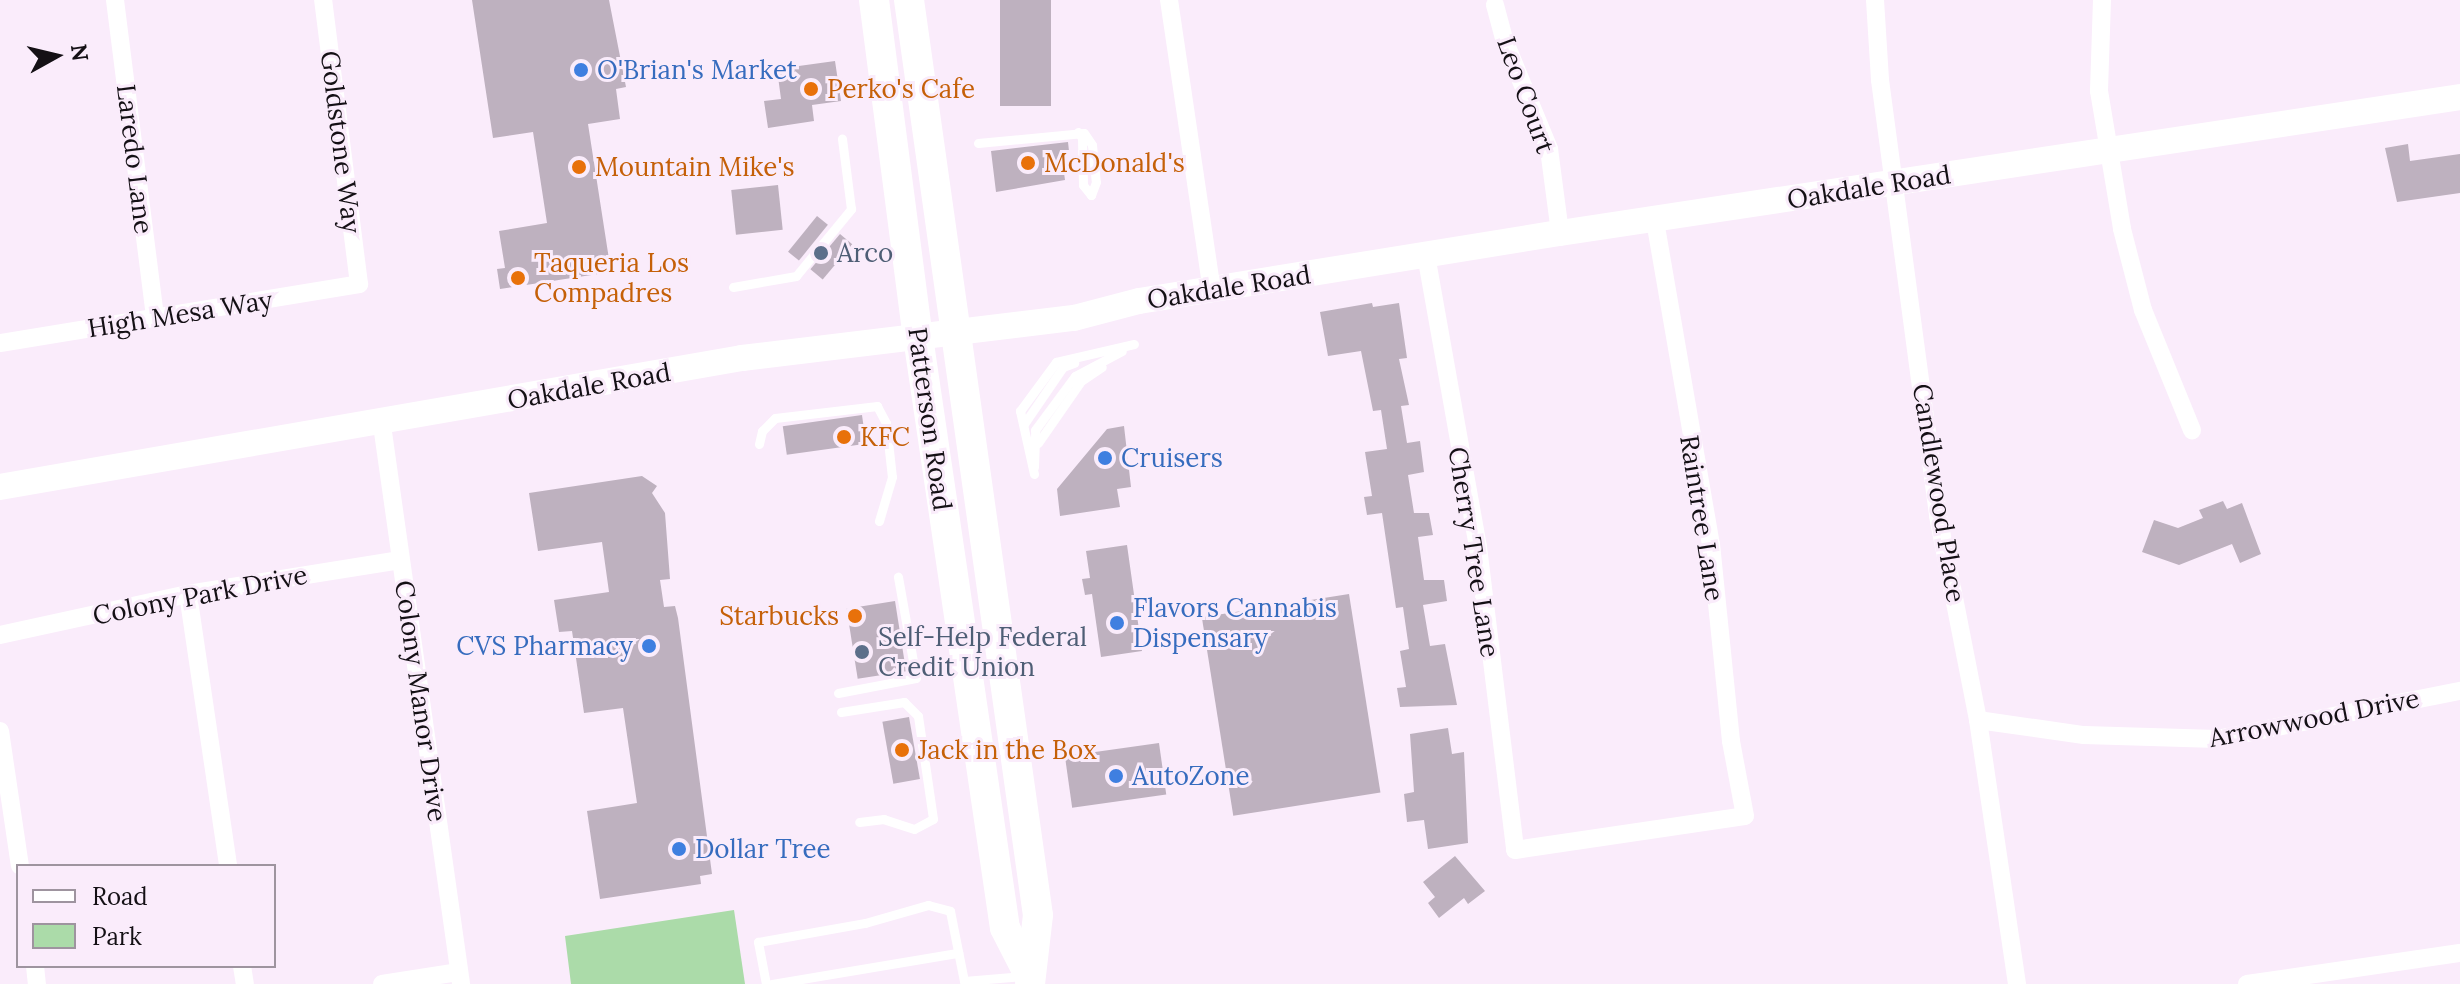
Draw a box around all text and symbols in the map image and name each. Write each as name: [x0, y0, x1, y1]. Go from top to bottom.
north arrow: [16, 16, 96, 96]
street label: Leo Court: [1491, 33, 1561, 157]
text: N: [65, 42, 95, 63]
street label: Goldstone Way: [314, 49, 368, 235]
place label: O'Brian's Market: [597, 54, 797, 86]
marker: O'Brian's Market: [572, 61, 590, 79]
place label: Perko's Cafe: [827, 73, 975, 105]
marker: Perko's Cafe: [802, 80, 820, 98]
street label: Laredo Lane: [110, 82, 160, 236]
place label: McDonald's: [1044, 147, 1185, 179]
place label: Mountain Mike's: [595, 151, 795, 183]
marker: McDonald's: [1019, 154, 1037, 172]
marker: Mountain Mike's: [570, 158, 588, 176]
street label: Oakdale Road: [1785, 159, 1953, 215]
place label: Arco: [837, 237, 893, 269]
marker: Arco: [812, 244, 830, 262]
place label: Taqueria Los Compadres: [534, 247, 689, 308]
street label: Oakdale Road: [1145, 259, 1313, 315]
marker: Taqueria Los Compadres: [509, 269, 527, 287]
street label: High Mesa Way: [85, 284, 275, 344]
street label: Patterson Road: [902, 325, 958, 513]
street label: Oakdale Road: [505, 356, 673, 416]
street label: Candlewood Place: [1906, 381, 1972, 605]
place label: KFC: [860, 421, 910, 453]
marker: KFC: [835, 428, 853, 446]
street label: Raintree Lane: [1673, 433, 1731, 603]
place label: Cruisers: [1121, 442, 1223, 474]
street label: Cherry Tree Lane: [1442, 445, 1506, 659]
marker: Cruisers: [1096, 449, 1114, 467]
street label: Colony Park Drive: [90, 559, 310, 631]
street label: Colony Manor Drive: [389, 578, 453, 824]
place label: Flavors Cannabis Dispensary: [1133, 592, 1337, 654]
place label: Starbucks: [719, 600, 839, 632]
marker: Starbucks: [846, 607, 864, 625]
marker: Flavors Cannabis Dispensary: [1108, 614, 1126, 632]
place label: Self-Help Federal Credit Union: [878, 621, 1087, 682]
place label: CVS Pharmacy: [456, 630, 633, 662]
marker: CVS Pharmacy: [640, 637, 658, 655]
marker: Self-Help Federal Credit Union: [853, 643, 871, 661]
street label: Arrowwood Drive: [2206, 682, 2422, 754]
place label: Jack in the Box: [918, 734, 1097, 766]
marker: Jack in the Box: [893, 741, 911, 759]
place label: AutoZone: [1132, 760, 1249, 792]
marker: AutoZone: [1107, 767, 1125, 785]
place label: Dollar Tree: [695, 833, 831, 865]
marker: Dollar Tree: [670, 840, 688, 858]
legend: [16, 864, 276, 968]
text: Road: [92, 881, 148, 912]
text: Park: [92, 921, 142, 952]

